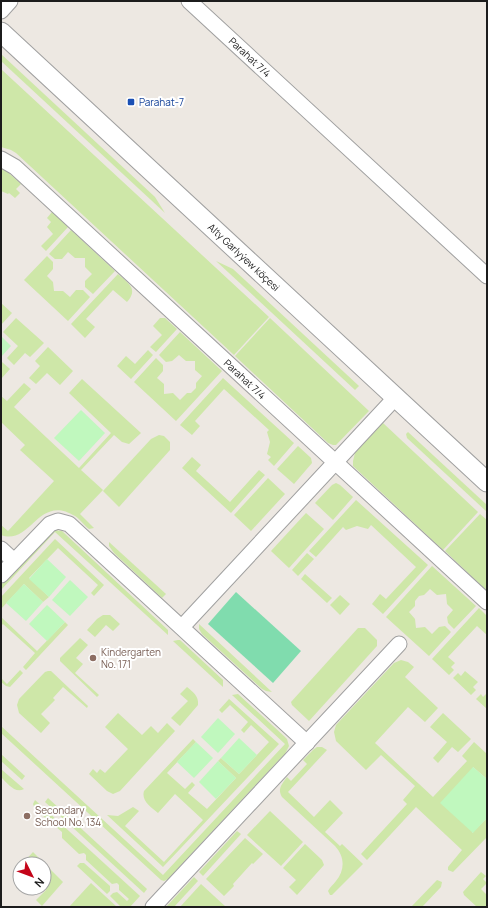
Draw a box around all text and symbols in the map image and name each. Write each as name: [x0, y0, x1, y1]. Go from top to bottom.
street label: Parahat 7/4: [226, 34, 274, 80]
place label: Parahat-7: [139, 95, 184, 109]
marker: Parahat-7: [126, 97, 136, 107]
street label: Alty Garlyýew köçesi: [205, 220, 283, 294]
street label: Parahat 7/4: [221, 356, 269, 402]
place label: Kindergarten No. 171: [101, 645, 161, 671]
marker: Kindergarten No. 171: [88, 653, 98, 663]
place label: Secondary School No. 134: [35, 803, 101, 829]
marker: Secondary School No. 134: [22, 811, 32, 821]
north arrow: [12, 856, 52, 896]
text: N: [32, 875, 48, 891]

